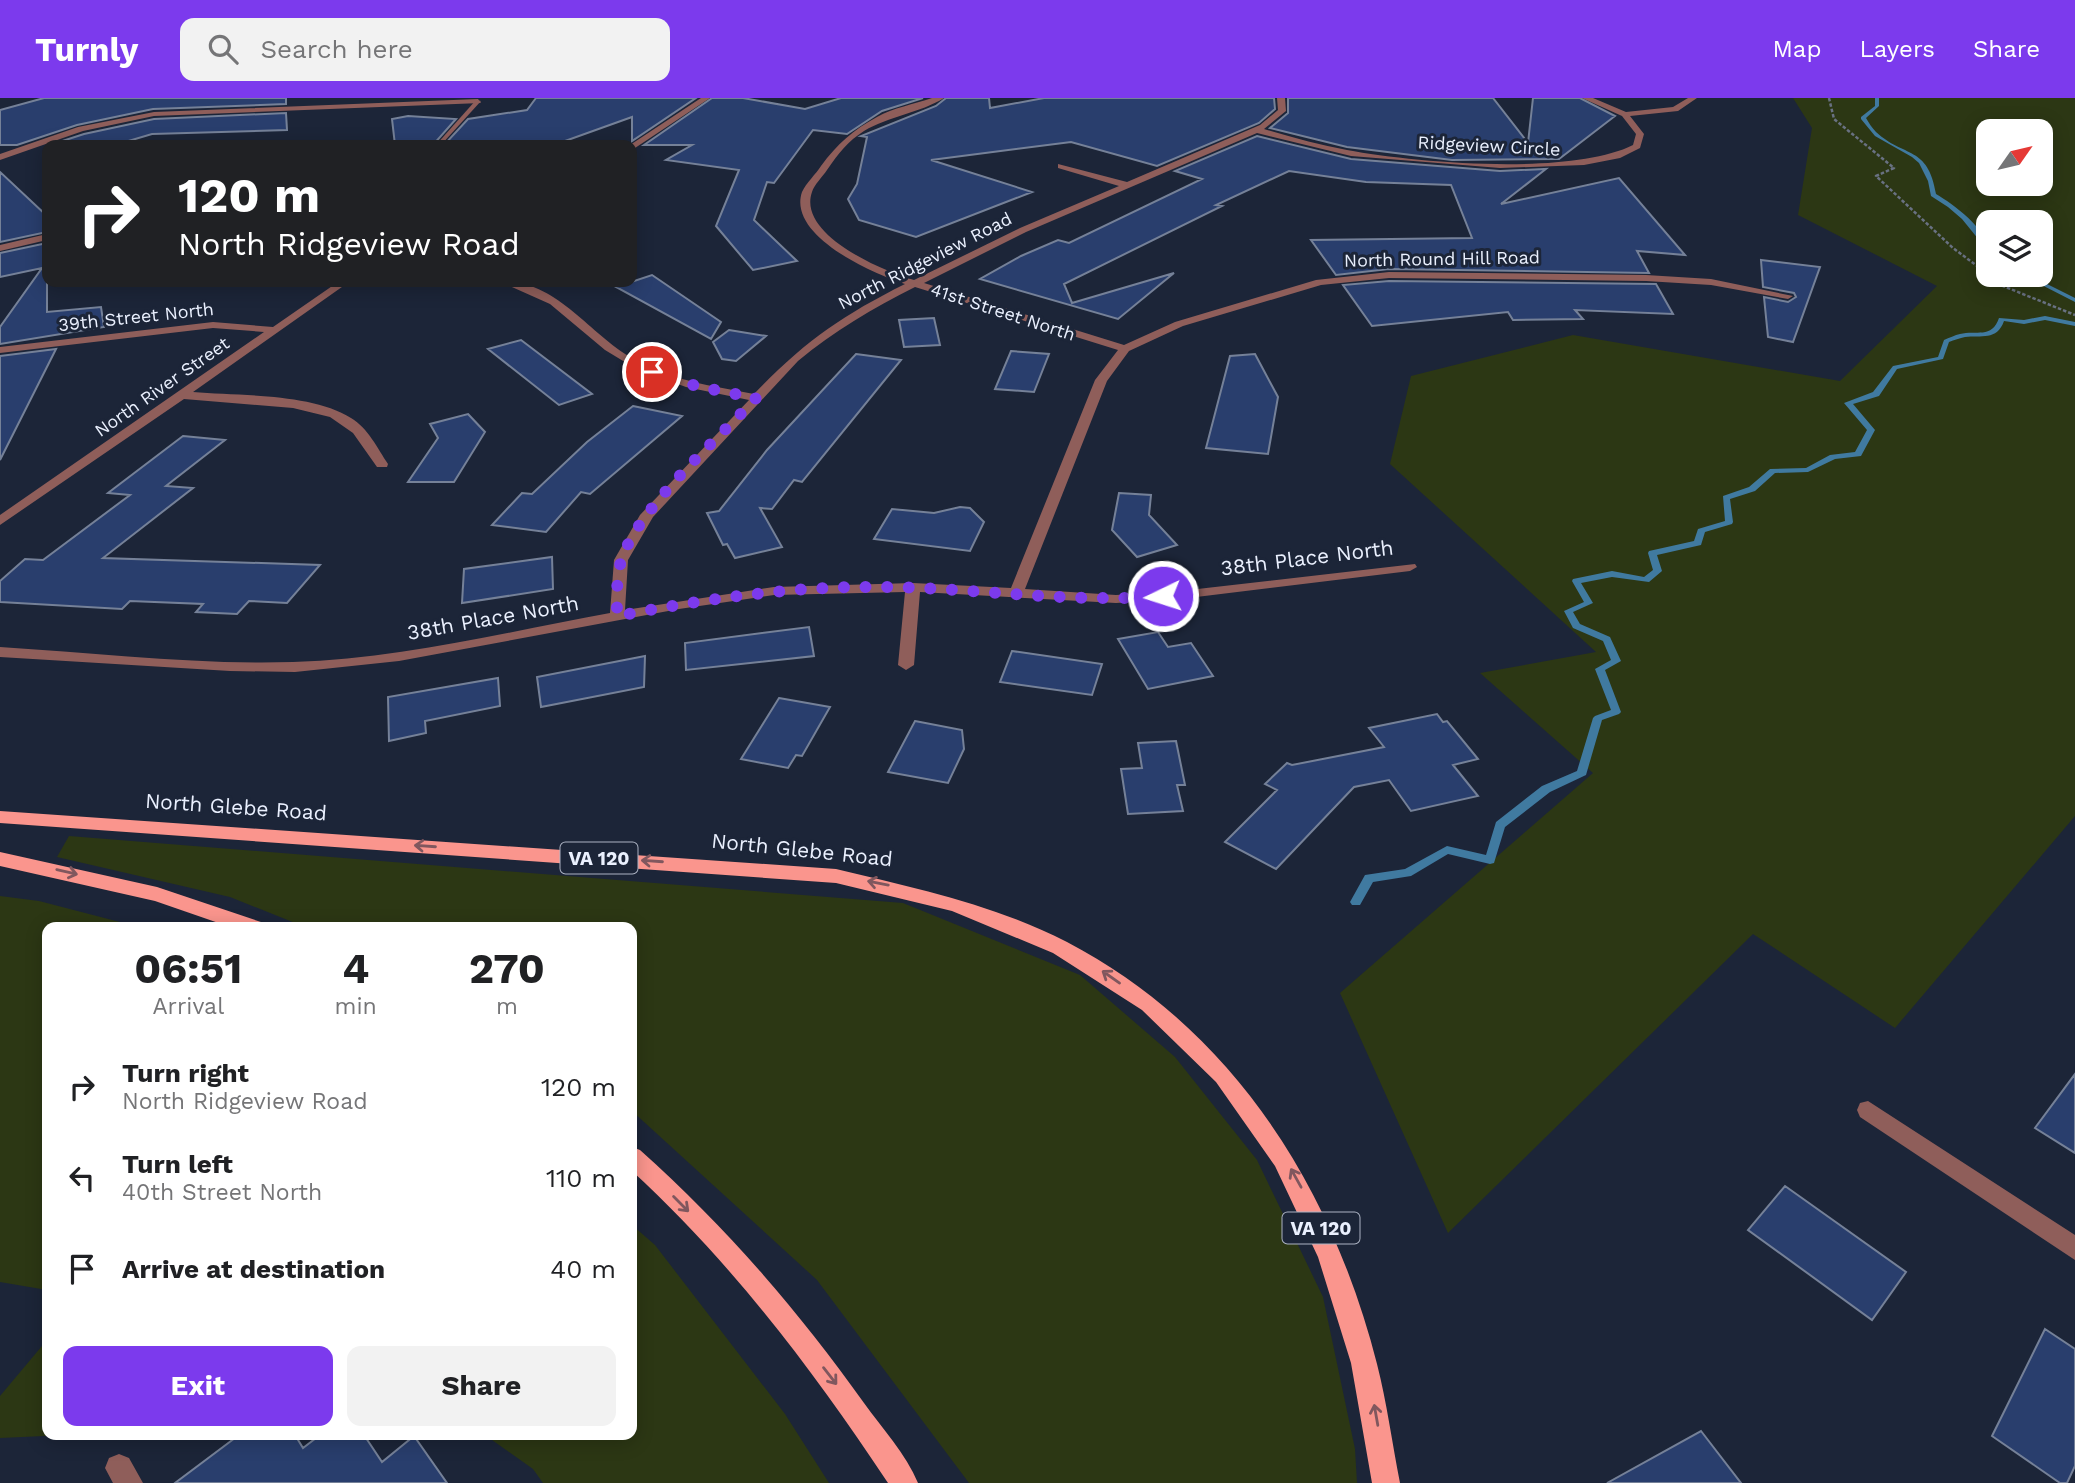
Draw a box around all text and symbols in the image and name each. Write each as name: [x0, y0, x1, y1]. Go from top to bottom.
search box: [180, 18, 670, 81]
text: Turnly: [35, 30, 138, 69]
icon: search: [204, 30, 242, 68]
text: Search here: [260, 34, 413, 64]
text: Map: [1773, 35, 1821, 63]
text: Layers: [1859, 35, 1935, 63]
text: Share: [1973, 35, 2040, 63]
north arrow: [1976, 119, 2053, 196]
map controls: [1976, 119, 2053, 287]
street label: Ridgeview Circle: [1417, 131, 1561, 160]
text: 120 m: [178, 166, 320, 224]
icon: right: [63, 168, 154, 259]
street label: North Ridgeview Road: [834, 208, 1015, 314]
button: layers: [1976, 210, 2053, 287]
text: North Ridgeview Road: [178, 225, 520, 263]
street label: North Round Hill Road: [1344, 246, 1540, 271]
street label: 41st Street North: [928, 278, 1078, 345]
street label: 39th Street North: [57, 298, 215, 335]
street label: North River Street: [91, 332, 233, 441]
pin: [622, 342, 682, 402]
icon: arrive: [633, 353, 671, 391]
street label: 38th Place North: [1219, 535, 1395, 581]
position arrow: [1126, 559, 1200, 633]
street label: 38th Place North: [405, 590, 581, 645]
street label: North Glebe Road: [144, 788, 328, 825]
street label: North Glebe Road: [710, 828, 894, 871]
one-way arrow: [414, 839, 437, 852]
road number: VA 120: [560, 842, 638, 874]
one-way arrow: [641, 855, 664, 868]
one-way arrow: [55, 865, 78, 879]
one-way arrow: [868, 876, 890, 889]
text: 06:51: [134, 944, 242, 993]
text: 4: [342, 944, 369, 993]
text: 270: [469, 944, 545, 993]
one-way arrow: [1101, 970, 1121, 984]
text: Arrival: [152, 993, 224, 1020]
text: min: [335, 993, 377, 1020]
text: m: [496, 993, 518, 1020]
text: Turn right: [122, 1058, 249, 1088]
icon: right: [63, 1068, 101, 1106]
text: 120 m: [541, 1072, 616, 1102]
text: North Ridgeview Road: [122, 1088, 368, 1115]
text: Turn left: [122, 1149, 233, 1179]
icon: left: [63, 1159, 101, 1197]
text: 110 m: [546, 1163, 616, 1193]
one-way arrow: [1288, 1168, 1302, 1189]
text: 40th Street North: [122, 1179, 322, 1206]
one-way arrow: [672, 1195, 689, 1212]
road number: VA 120: [1282, 1212, 1360, 1244]
icon: arrive: [63, 1250, 101, 1288]
text: Arrive at destination: [122, 1254, 385, 1284]
text: 40 m: [550, 1254, 616, 1284]
button: Exit: [63, 1346, 333, 1426]
button: Share: [347, 1346, 616, 1426]
one-way arrow: [822, 1366, 838, 1384]
one-way arrow: [1369, 1405, 1383, 1427]

